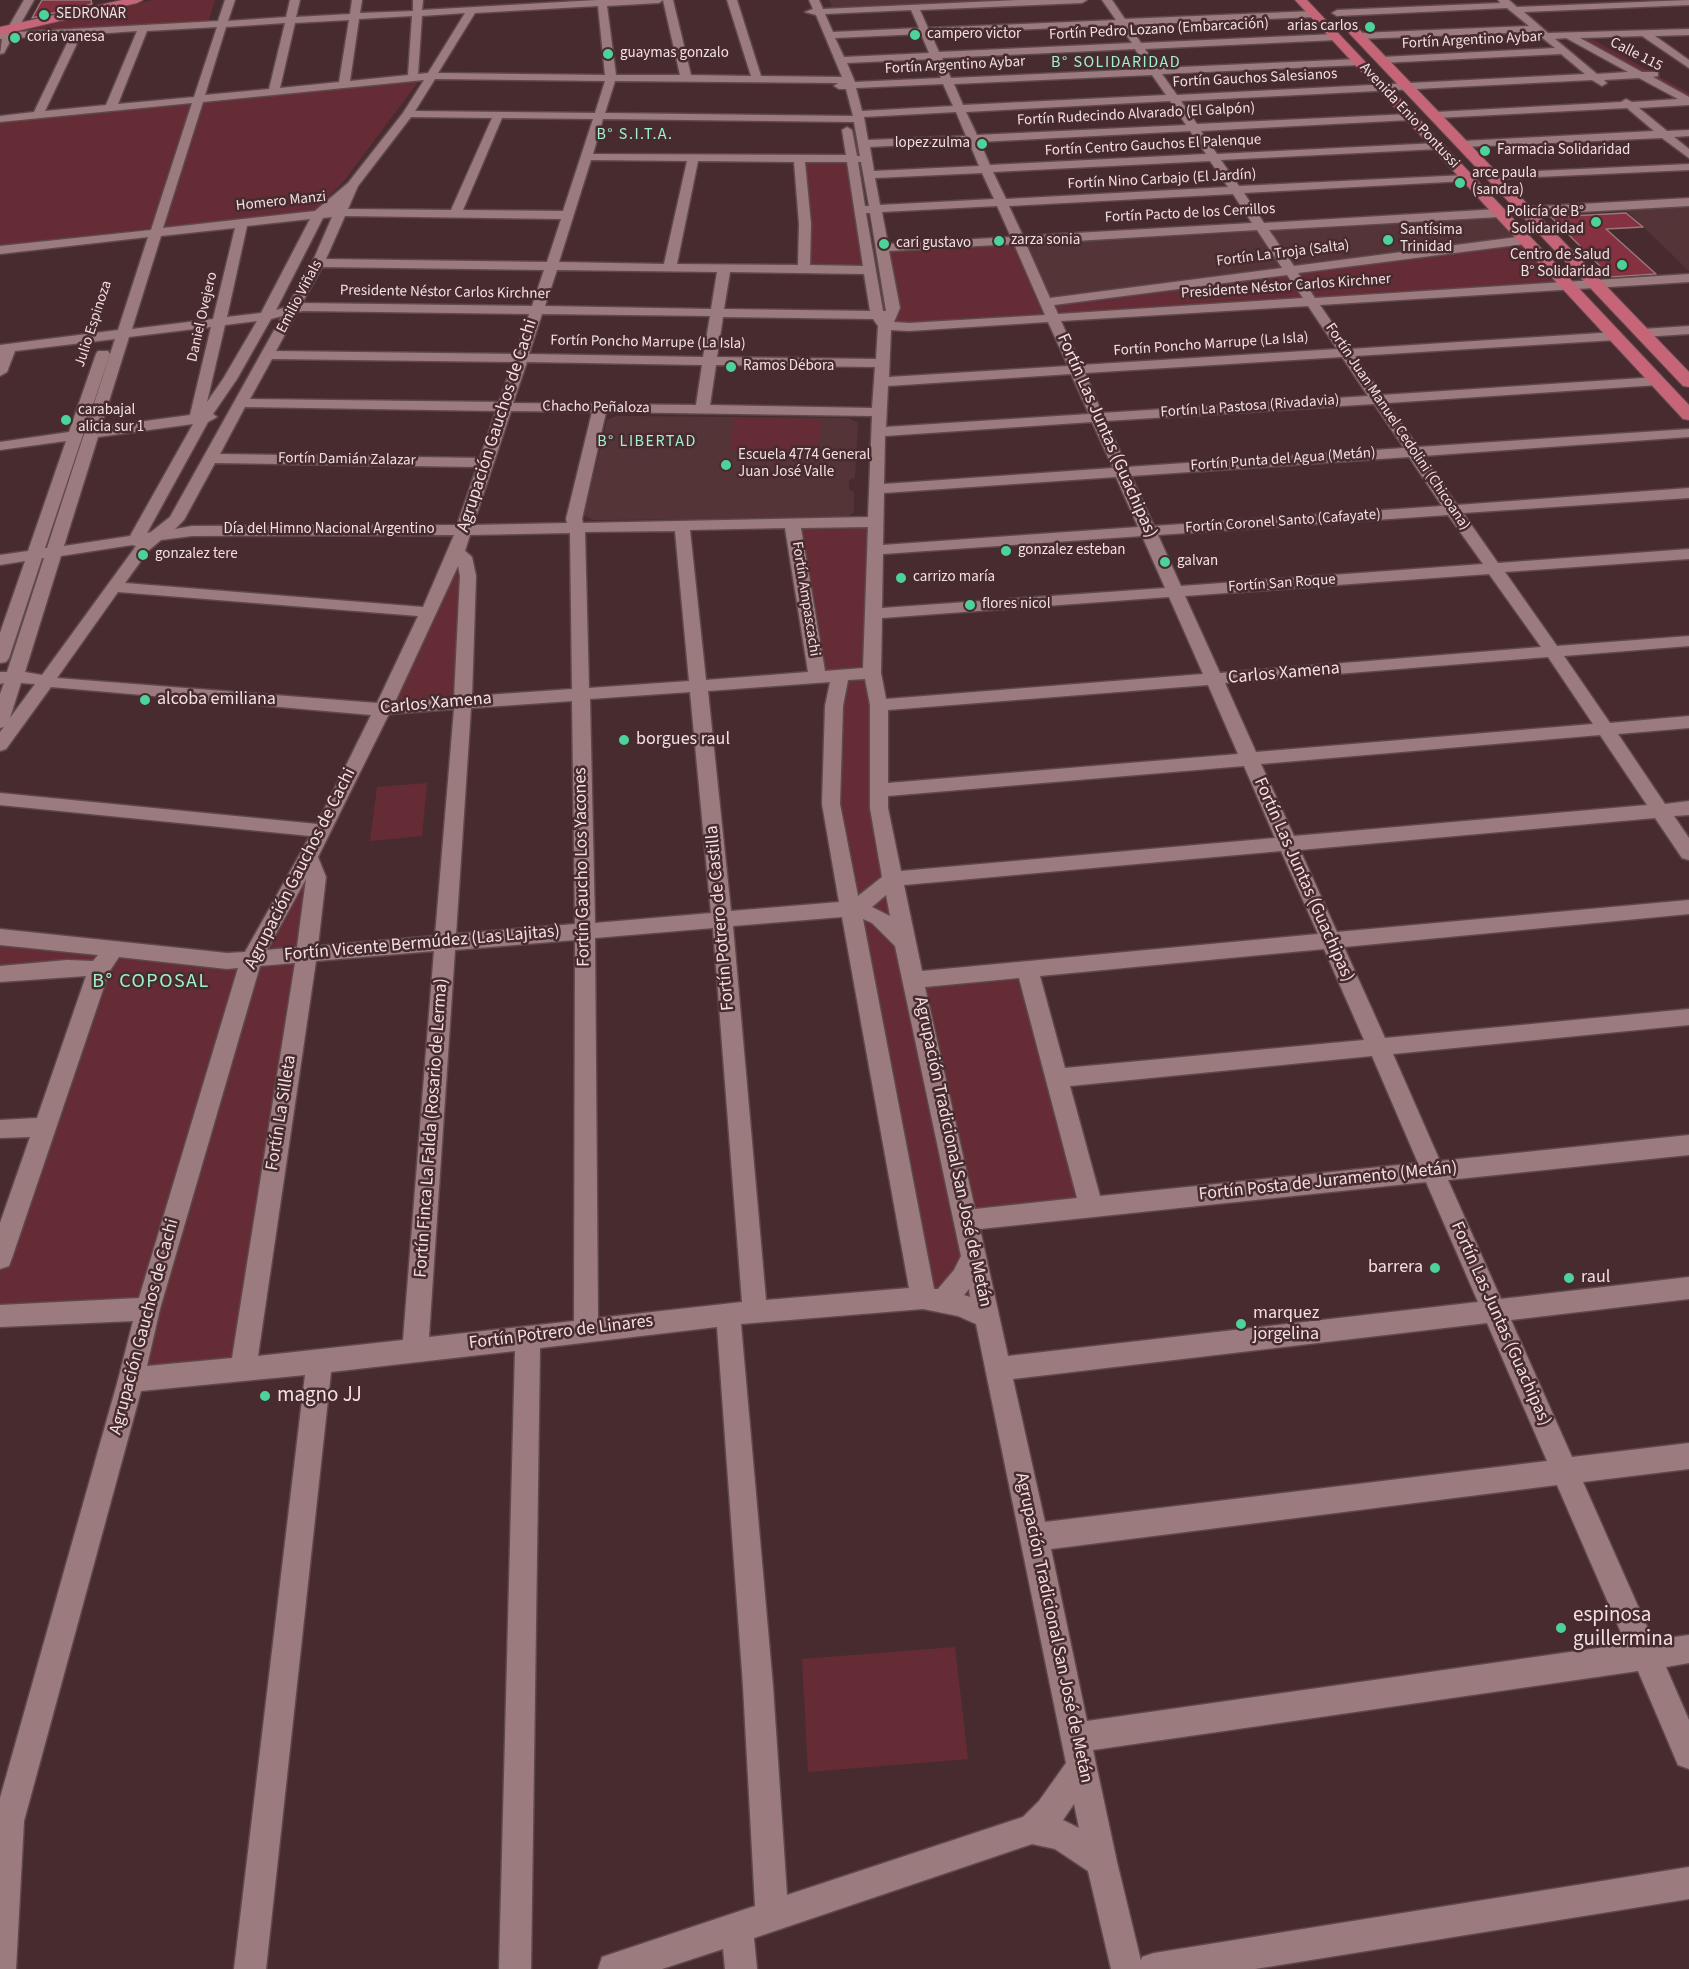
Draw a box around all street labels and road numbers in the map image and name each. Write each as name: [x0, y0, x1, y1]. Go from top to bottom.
street label: Fortín Pedro Lozano (Embarcación): [1049, 15, 1269, 45]
street label: Fortín Argentino Aybar: [1401, 28, 1543, 54]
street label: Calle 115: [1607, 34, 1665, 76]
street label: Fortín Argentino Aybar: [884, 53, 1026, 79]
street label: Avenida Enio Pontussi: [1355, 59, 1463, 173]
street label: Fortín Gauchos Salesianos: [1172, 66, 1338, 92]
street label: Fortín Rudecindo Alvarado (El Galpón): [1017, 100, 1255, 130]
street label: Fortín Centro Gauchos El Palenque: [1044, 131, 1262, 161]
street label: Fortín Nino Carbajo (El Jardín): [1067, 166, 1257, 194]
street label: Homero Manzi: [235, 188, 327, 216]
street label: Fortín Pacto de los Cerrillos: [1104, 201, 1276, 227]
street label: Fortín La Troja (Salta): [1215, 237, 1351, 271]
street label: Emilio Viñals: [273, 257, 327, 337]
street label: Daniel Ovejero: [184, 270, 222, 364]
street label: Presidente Néstor Carlos Kirchner: [1180, 271, 1392, 303]
street label: Julio Espinoza: [72, 278, 116, 370]
street label: Presidente Néstor Carlos Kirchner: [340, 282, 550, 304]
street label: Agrupación Gauchos de Cachi: [453, 317, 543, 535]
street label: Fortín Juan Manuel Cedolini (Chicoana): [1321, 320, 1473, 534]
street label: Fortín Poncho Marrupe (La Isla): [1113, 329, 1309, 361]
street label: Fortín Las Juntas (Guachipas): [1051, 330, 1161, 542]
street label: Fortín Poncho Marrupe (La Isla): [550, 332, 746, 354]
street label: Fortín La Pastosa (Rivadavia): [1160, 392, 1340, 422]
street label: Chacho Peñaloza: [542, 398, 650, 418]
street label: Fortín Punta del Agua (Metán): [1190, 445, 1376, 475]
street label: Fortín Damián Zalazar: [278, 450, 416, 470]
street label: Fortín Coronel Santo (Cafayate): [1185, 506, 1381, 538]
street label: Día del Himno Nacional Argentino: [223, 521, 435, 539]
street label: Fortín Ampascachi: [787, 540, 823, 658]
street label: Fortín San Roque: [1228, 571, 1336, 597]
street label: Carlos Xamena: [1227, 658, 1341, 690]
street label: Carlos Xamena: [379, 688, 493, 720]
street label: Agrupación Gauchos de Cachi: [241, 765, 361, 973]
street label: Fortín Gaucho Los Yacones: [570, 767, 596, 967]
street label: Fortín Las Juntas (Guachipas): [1248, 774, 1358, 986]
street label: Fortín Potrero de Castilla: [702, 824, 740, 1012]
street label: Fortín Vicente Bermúdez (Las Lajitas): [283, 921, 561, 967]
street label: Fortín Finca La Falda (Rosario de Lerma): [411, 978, 453, 1278]
street label: Agrupación Tradicional San José de Metán: [909, 995, 995, 1309]
street label: Fortín La Silleta: [262, 1054, 302, 1172]
street label: Fortín Posta de Juramento (Metán): [1198, 1158, 1458, 1206]
street label: Agrupación Gauchos de Cachi: [106, 1217, 184, 1437]
street label: Fortín Las Juntas (Guachipas): [1445, 1218, 1555, 1430]
street label: Fortín Potrero de Linares: [468, 1311, 654, 1355]
street label: Agrupación Tradicional San José de Metán: [1010, 1471, 1096, 1785]

